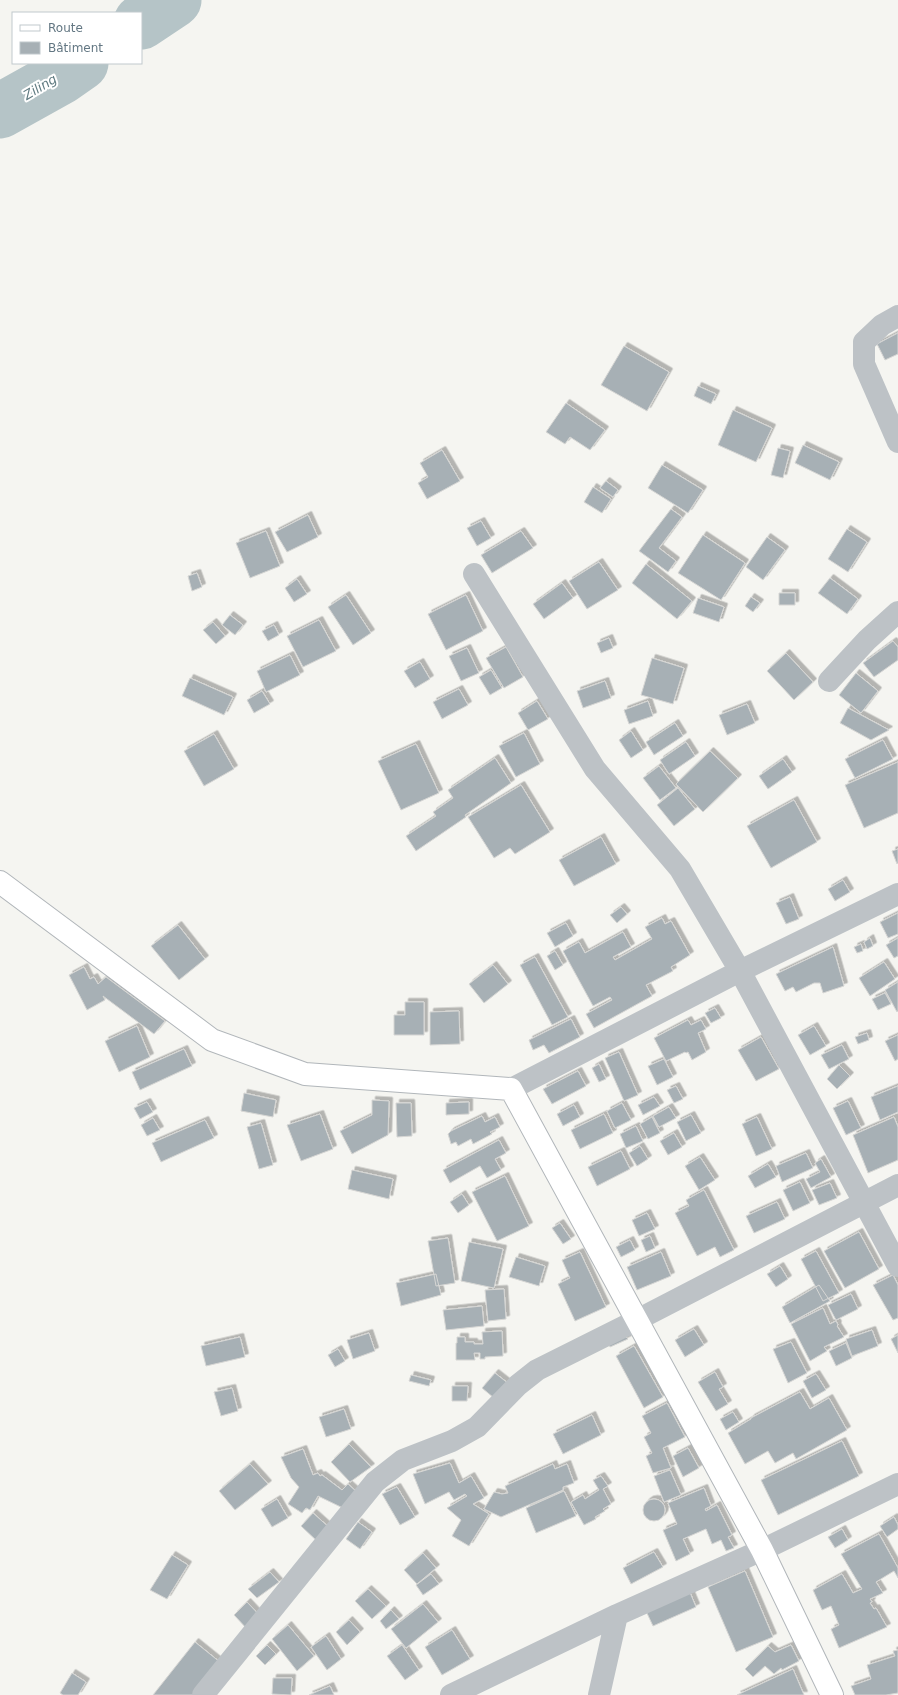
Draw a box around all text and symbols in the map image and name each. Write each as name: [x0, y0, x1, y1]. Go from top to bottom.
legend: [12, 12, 142, 64]
text: Route: [48, 21, 83, 35]
text: Bâtiment: [48, 41, 103, 55]
water label: Ziling: [20, 71, 59, 103]

